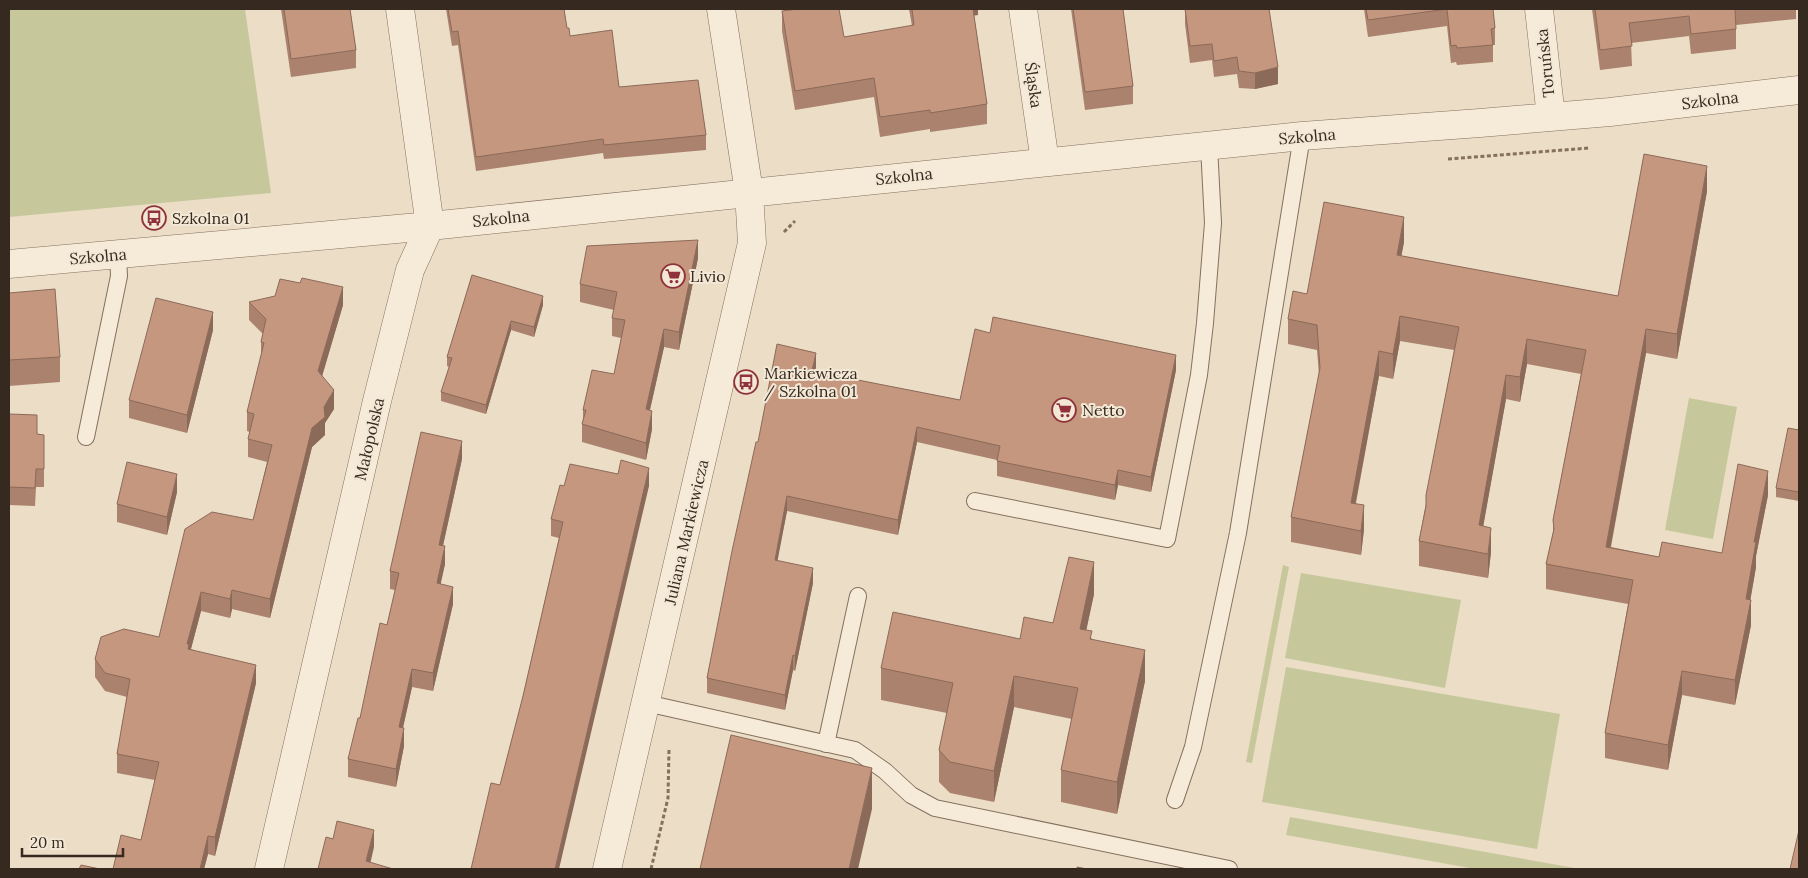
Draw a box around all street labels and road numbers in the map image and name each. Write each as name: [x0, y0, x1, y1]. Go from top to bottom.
street label: Toruńska: [1531, 28, 1559, 98]
street label: Śląska: [1021, 61, 1047, 109]
street label: Szkolna: [1680, 87, 1740, 113]
street label: Szkolna: [1278, 124, 1336, 148]
street label: Szkolna: [874, 163, 934, 189]
street label: Szkolna: [471, 205, 531, 231]
street label: Szkolna: [69, 244, 127, 268]
street label: Małopolska: [350, 396, 388, 482]
street label: Juliana Markiewicza: [659, 457, 712, 608]

